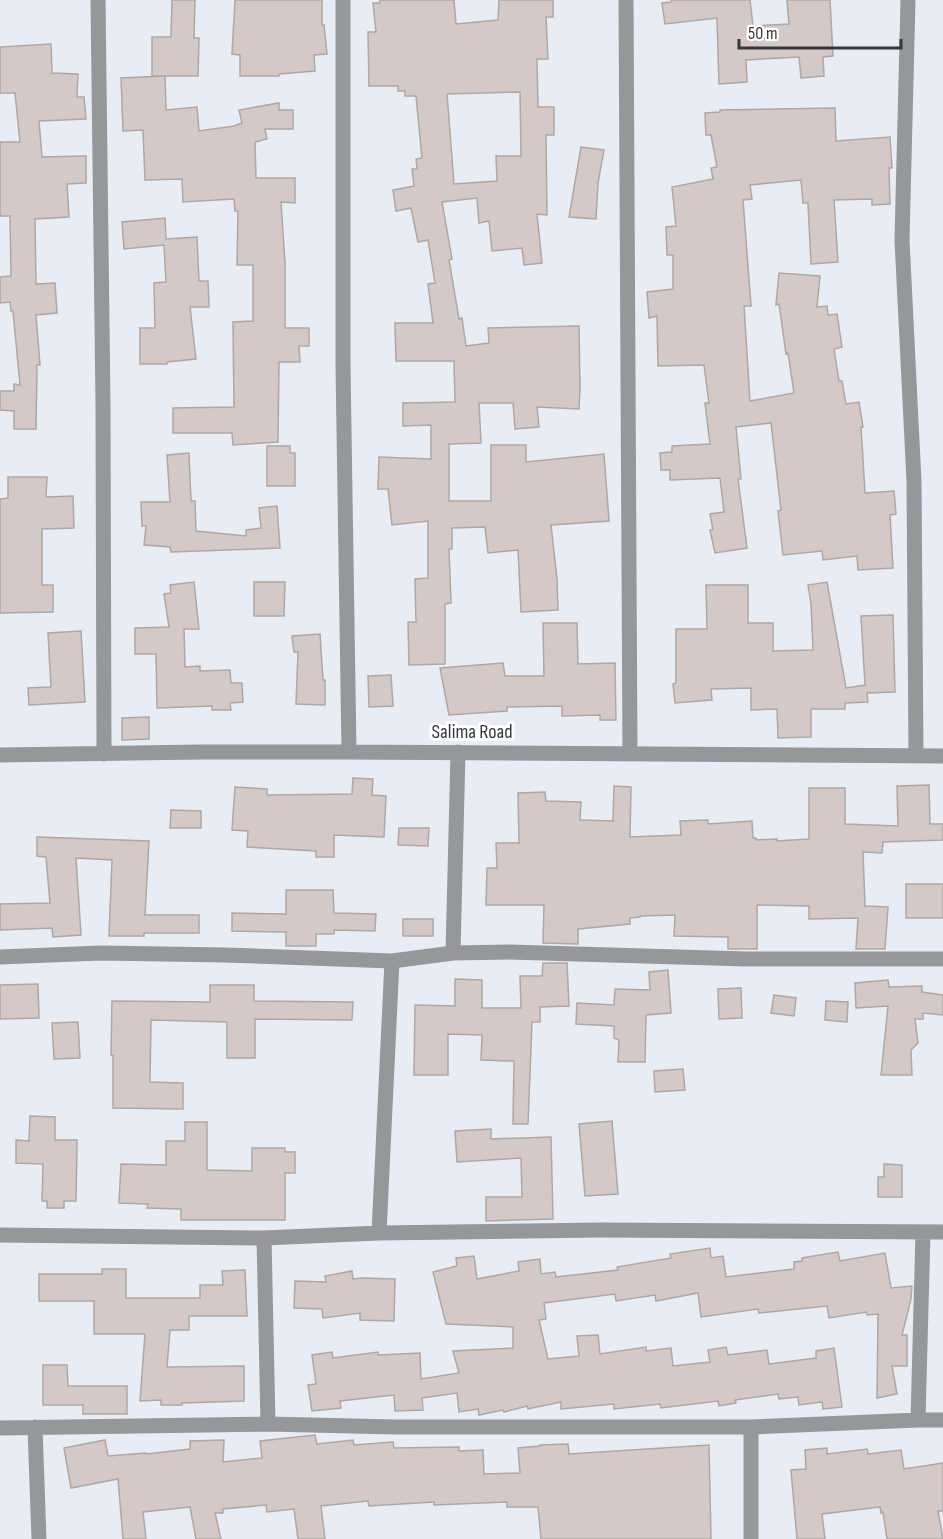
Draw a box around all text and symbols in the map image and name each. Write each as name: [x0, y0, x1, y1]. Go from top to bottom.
scale bar: [739, 12, 901, 50]
text: 50 m: [748, 23, 778, 44]
street label: Salima Road: [431, 720, 513, 744]

